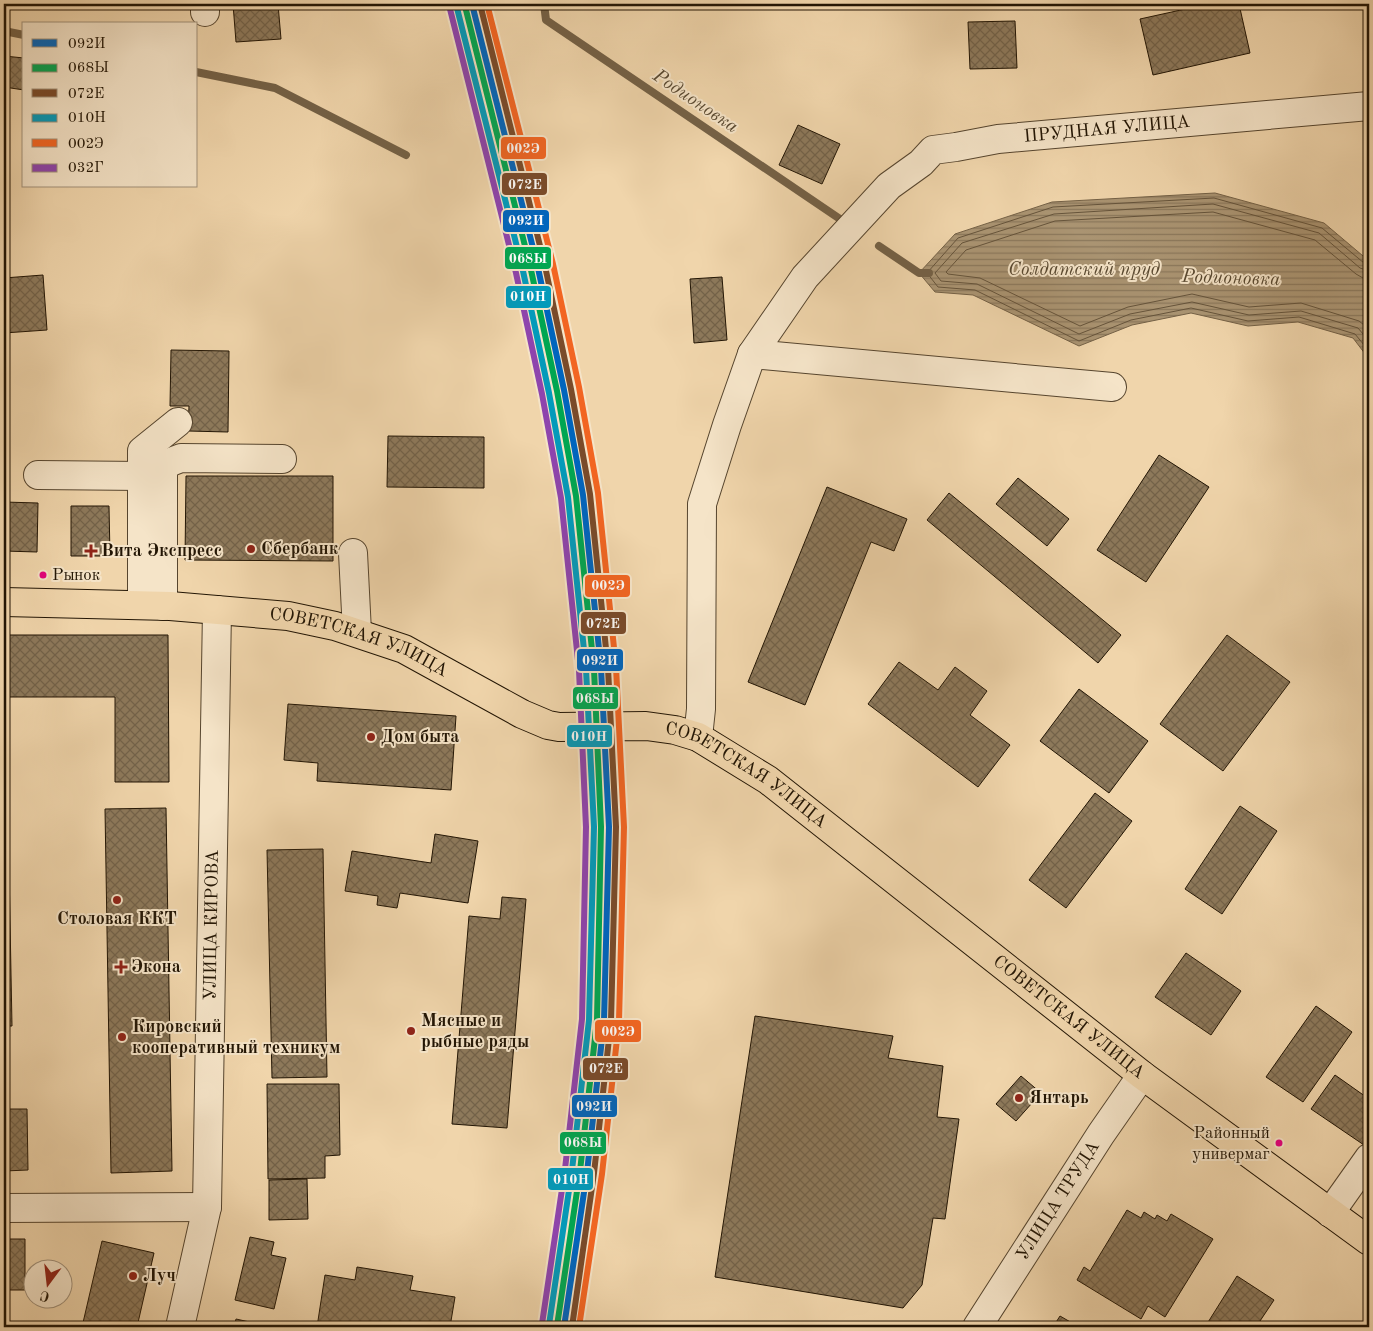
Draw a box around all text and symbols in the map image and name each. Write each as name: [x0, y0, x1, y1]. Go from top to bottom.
legend: [22, 22, 198, 188]
text: 092И: [68, 37, 106, 52]
text: 068Ы: [68, 61, 109, 76]
water label: Родионовка: [648, 66, 741, 137]
text: 072Е: [68, 87, 104, 102]
text: 010Н: [68, 111, 106, 126]
street label: ПРУДНАЯ УЛИЦА: [1023, 113, 1191, 146]
line badge: 002Э: [500, 136, 547, 160]
text: 002Э: [68, 137, 104, 152]
text: 002Э: [506, 142, 540, 156]
text: 032Г: [68, 161, 104, 176]
line badge: 072Е: [501, 172, 548, 196]
text: 072Е: [508, 178, 542, 192]
line badge: 092И: [502, 209, 550, 233]
text: 092И: [508, 214, 544, 228]
line badge: 068Ы: [504, 246, 552, 270]
text: 068Ы: [509, 252, 547, 266]
water label: Солдатский пруд: [1008, 261, 1161, 280]
water label: Родионовка: [1180, 268, 1281, 290]
line badge: 010Н: [505, 285, 552, 309]
text: 010Н: [510, 290, 546, 304]
place label: Сбербанк: [261, 540, 339, 558]
place label: Вита Экспресс: [101, 542, 222, 560]
marker: Сбербанк: [245, 543, 257, 555]
marker: Вита Экспресс: [85, 545, 97, 557]
place label: Рынок: [52, 567, 101, 584]
marker: Рынок: [38, 570, 48, 580]
line badge: 002Э: [584, 574, 631, 598]
text: 002Э: [591, 579, 625, 593]
street label: СОВЕТСКАЯ УЛИЦА: [269, 605, 451, 680]
line badge: 072Е: [580, 611, 627, 635]
text: 072Е: [586, 617, 620, 631]
line badge: 092И: [576, 648, 624, 672]
text: 092И: [582, 654, 618, 668]
line badge: 068Ы: [572, 686, 619, 710]
text: 068Ы: [576, 692, 614, 706]
street label: СОВЕТСКАЯ УЛИЦА: [664, 720, 830, 832]
line badge: 010Н: [566, 724, 613, 748]
place label: Дом быта: [381, 728, 459, 746]
text: 010Н: [571, 730, 607, 744]
marker: Дом быта: [365, 731, 377, 743]
street label: УЛИЦА КИРОВА: [201, 849, 222, 1001]
marker: Столовая ККТ: [111, 894, 123, 906]
place label: Столовая ККТ: [57, 910, 177, 928]
street label: СОВЕТСКАЯ УЛИЦА: [990, 952, 1148, 1083]
place label: Экона: [131, 958, 181, 976]
marker: Экона: [115, 961, 127, 973]
place label: Мясные и рыбные ряды: [421, 1012, 529, 1051]
place label: Кировский кооперативный техникум: [132, 1018, 341, 1057]
line badge: 002Э: [594, 1019, 642, 1043]
marker: Мясные и рыбные ряды: [405, 1025, 417, 1037]
text: 002Э: [601, 1025, 635, 1039]
marker: Кировский кооперативный техникум: [116, 1031, 128, 1043]
line badge: 072Е: [582, 1057, 629, 1081]
text: 072Е: [589, 1062, 623, 1076]
place label: Янтарь: [1029, 1089, 1089, 1107]
marker: Янтарь: [1013, 1092, 1025, 1104]
line badge: 092И: [571, 1094, 618, 1118]
text: 092И: [576, 1100, 612, 1114]
place label: Районный универмаг: [1192, 1125, 1270, 1163]
line badge: 068Ы: [559, 1131, 607, 1155]
text: 068Ы: [564, 1136, 602, 1150]
street label: УЛИЦА ТРУДА: [1013, 1138, 1103, 1264]
marker: Районный универмаг: [1274, 1138, 1284, 1148]
line badge: 010Н: [547, 1167, 594, 1191]
text: 010Н: [553, 1173, 589, 1187]
north arrow: [22, 1258, 72, 1308]
place label: Луч: [143, 1267, 176, 1285]
marker: Луч: [127, 1270, 139, 1282]
text: С: [39, 1288, 51, 1304]

